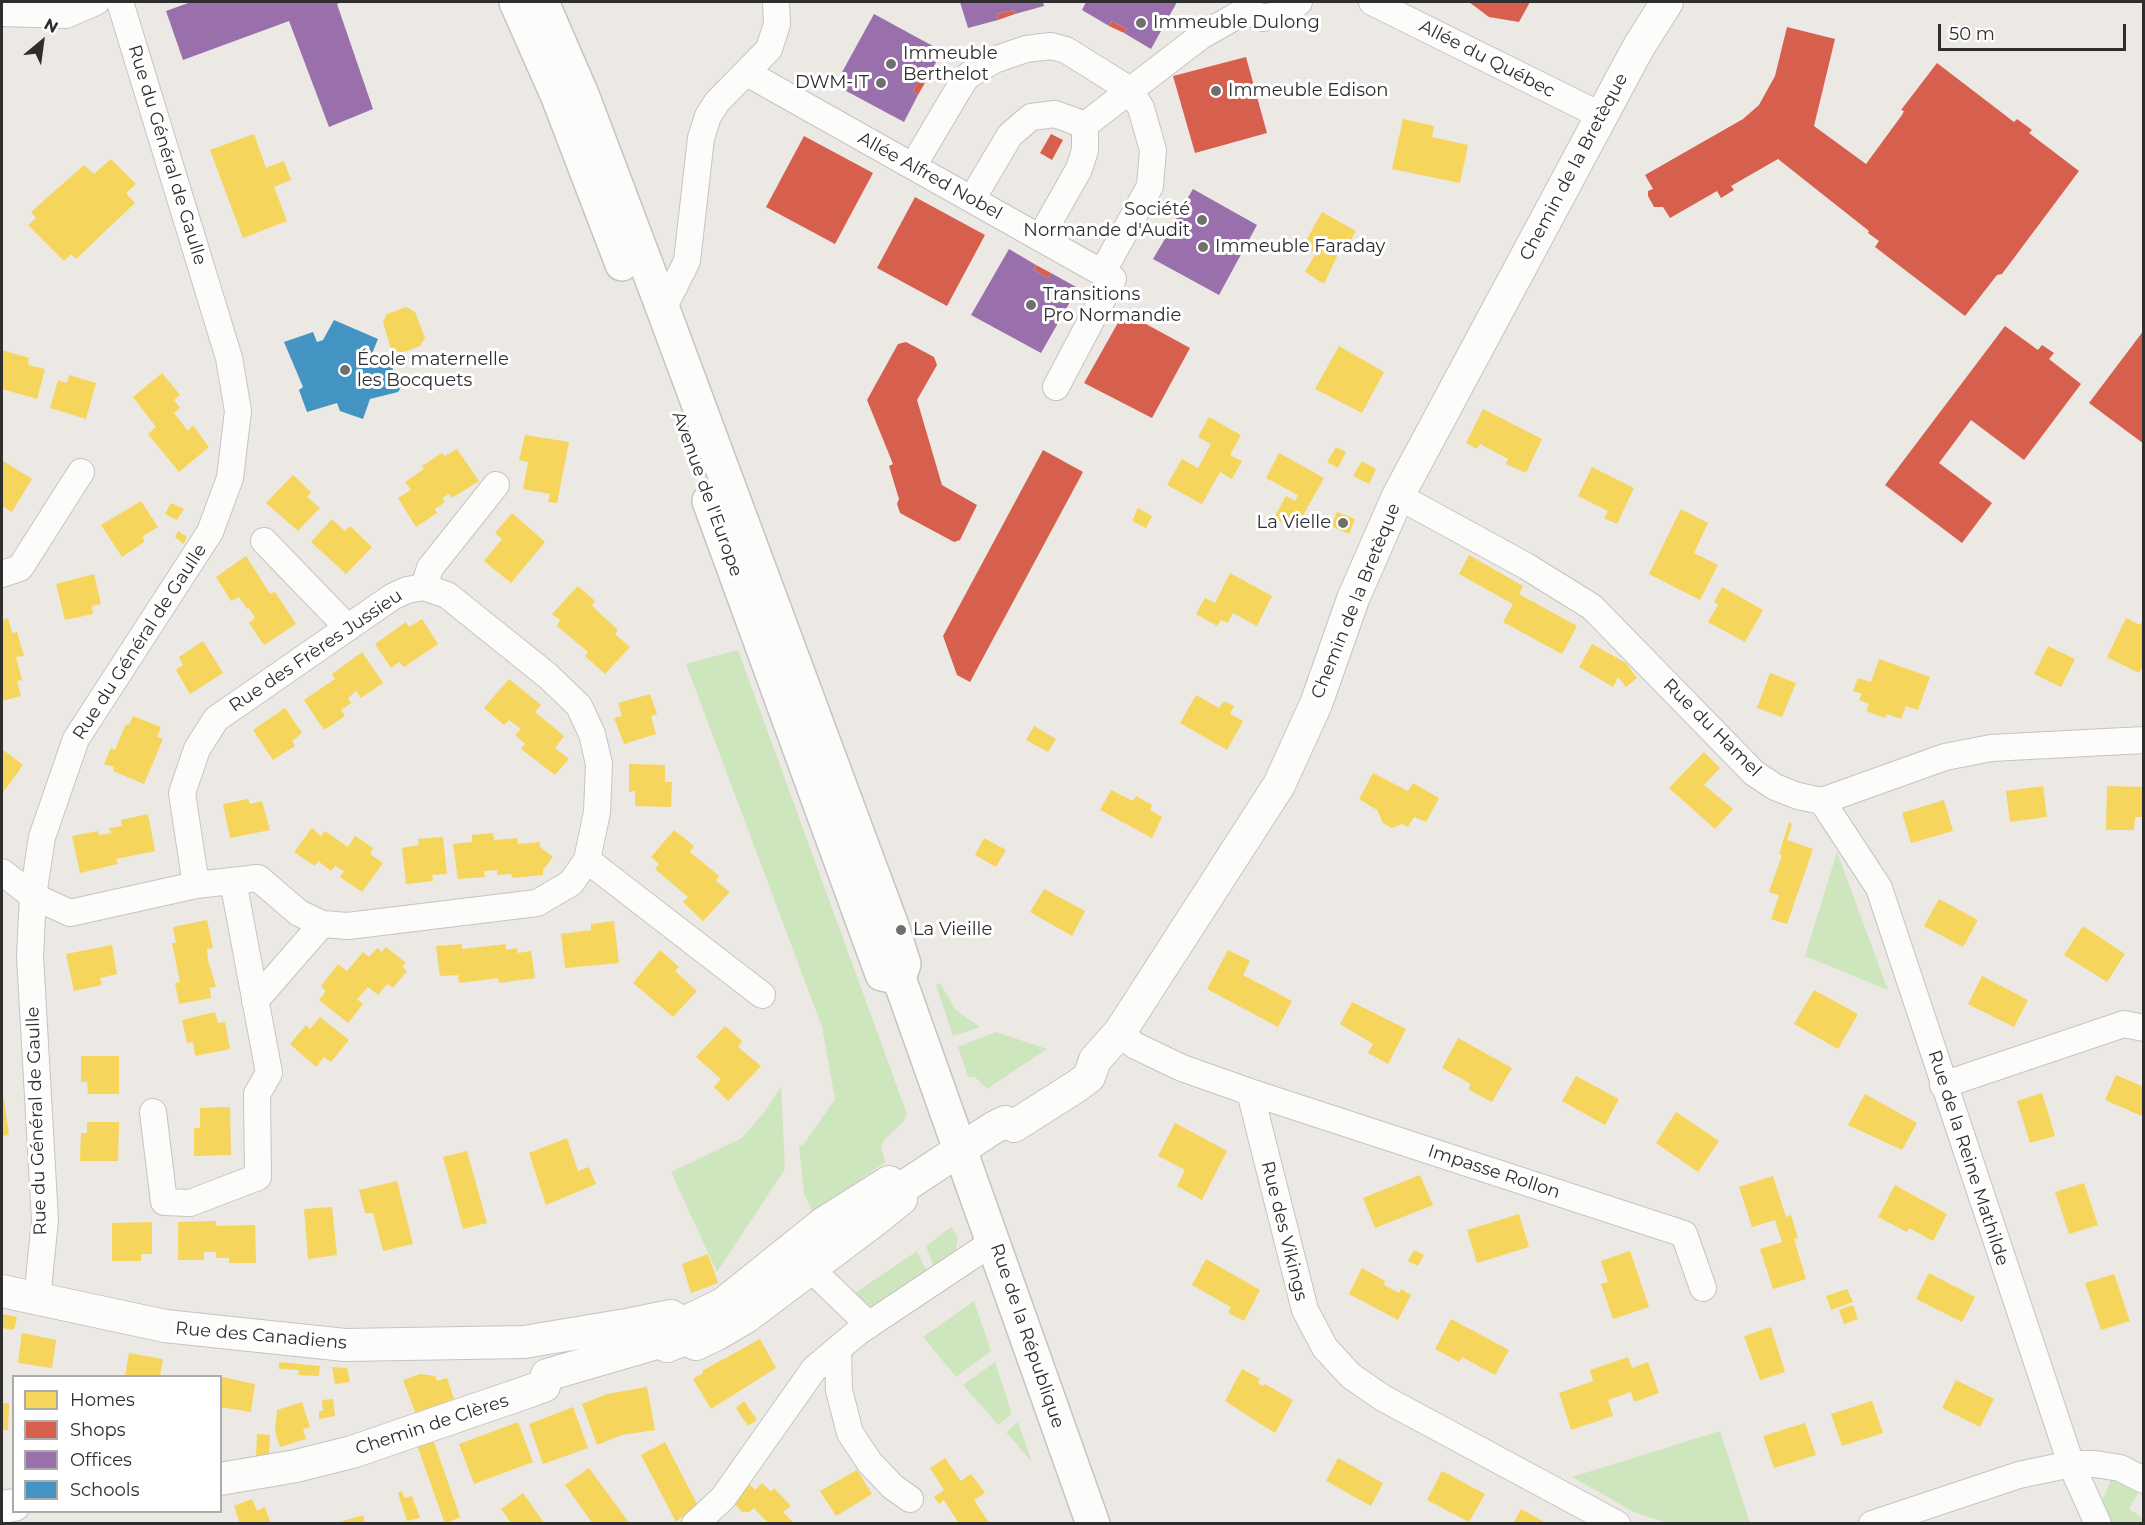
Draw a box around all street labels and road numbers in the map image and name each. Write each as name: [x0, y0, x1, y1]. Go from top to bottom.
street label: Allée du Québec: [1416, 15, 1558, 103]
street label: Rue du Général de Gaulle: [123, 42, 211, 268]
street label: Chemin de la Bretèque: [1515, 70, 1633, 264]
street label: Allée Alfred Nobel: [854, 127, 1006, 225]
street label: Avenue de l'Europe: [667, 408, 747, 580]
street label: Chemin de la Bretèque: [1307, 500, 1405, 702]
street label: Rue du Général de Gaulle: [69, 540, 211, 744]
street label: Rue des Frères Jussieu: [225, 585, 407, 717]
street label: Rue du Hamel: [1658, 674, 1766, 782]
street label: Rue du Général de Gaulle: [22, 1006, 52, 1236]
street label: Rue de la Reine Mathilde: [1923, 1048, 2013, 1268]
street label: Impasse Rollon: [1425, 1140, 1563, 1204]
street label: Rue des Vikings: [1256, 1159, 1312, 1303]
street label: Rue de la République: [985, 1241, 1069, 1431]
street label: Rue des Canadiens: [174, 1318, 348, 1354]
street label: Chemin de Clères: [353, 1390, 511, 1460]

